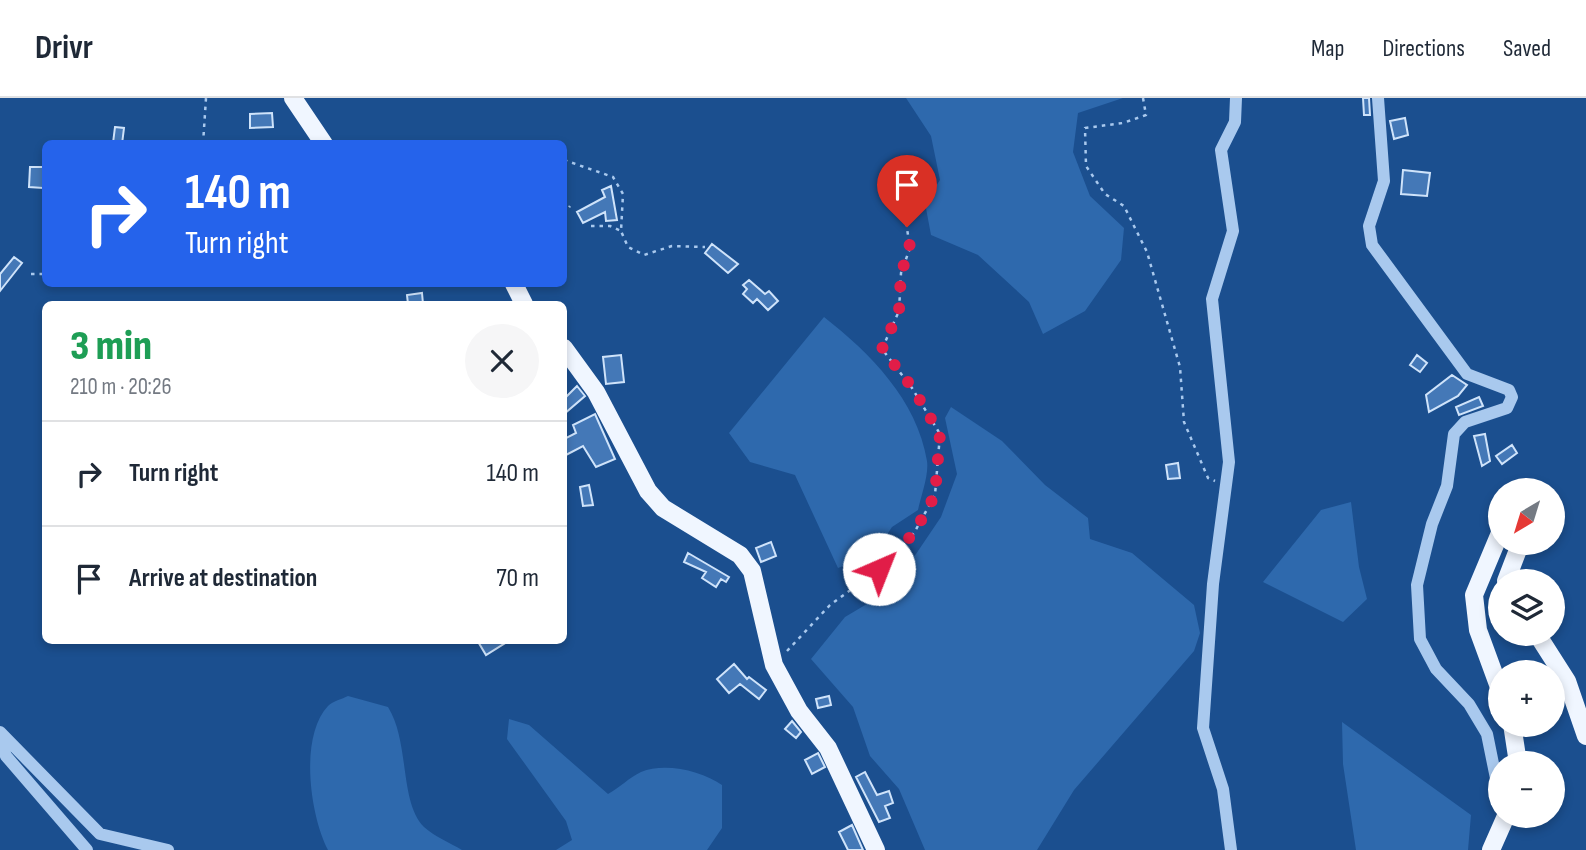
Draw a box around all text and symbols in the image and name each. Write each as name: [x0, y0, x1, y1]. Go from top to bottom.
text: Drivr: [35, 28, 93, 68]
text: Map: [1311, 34, 1344, 63]
text: Directions: [1382, 34, 1465, 63]
text: Saved: [1503, 34, 1551, 63]
pin: [877, 155, 937, 227]
text: 140 m: [185, 164, 291, 223]
icon: arrive: [888, 166, 926, 204]
icon: right: [70, 168, 161, 259]
text: Turn right: [185, 224, 289, 263]
text: 3 min: [70, 321, 152, 372]
button: close: [465, 324, 539, 398]
text: 210 m · 20:26: [70, 373, 172, 401]
icon: right: [70, 455, 108, 493]
text: Turn right: [129, 458, 218, 489]
text: 140 m: [487, 458, 539, 489]
north arrow: [1488, 478, 1564, 555]
map controls: [1488, 478, 1565, 828]
position arrow: [842, 532, 916, 606]
icon: arrive: [70, 560, 108, 598]
text: Arrive at destination: [129, 563, 317, 594]
text: 70 m: [496, 563, 539, 594]
button: layers: [1488, 569, 1565, 646]
button: +: [1488, 660, 1565, 737]
button: −: [1488, 751, 1565, 828]

